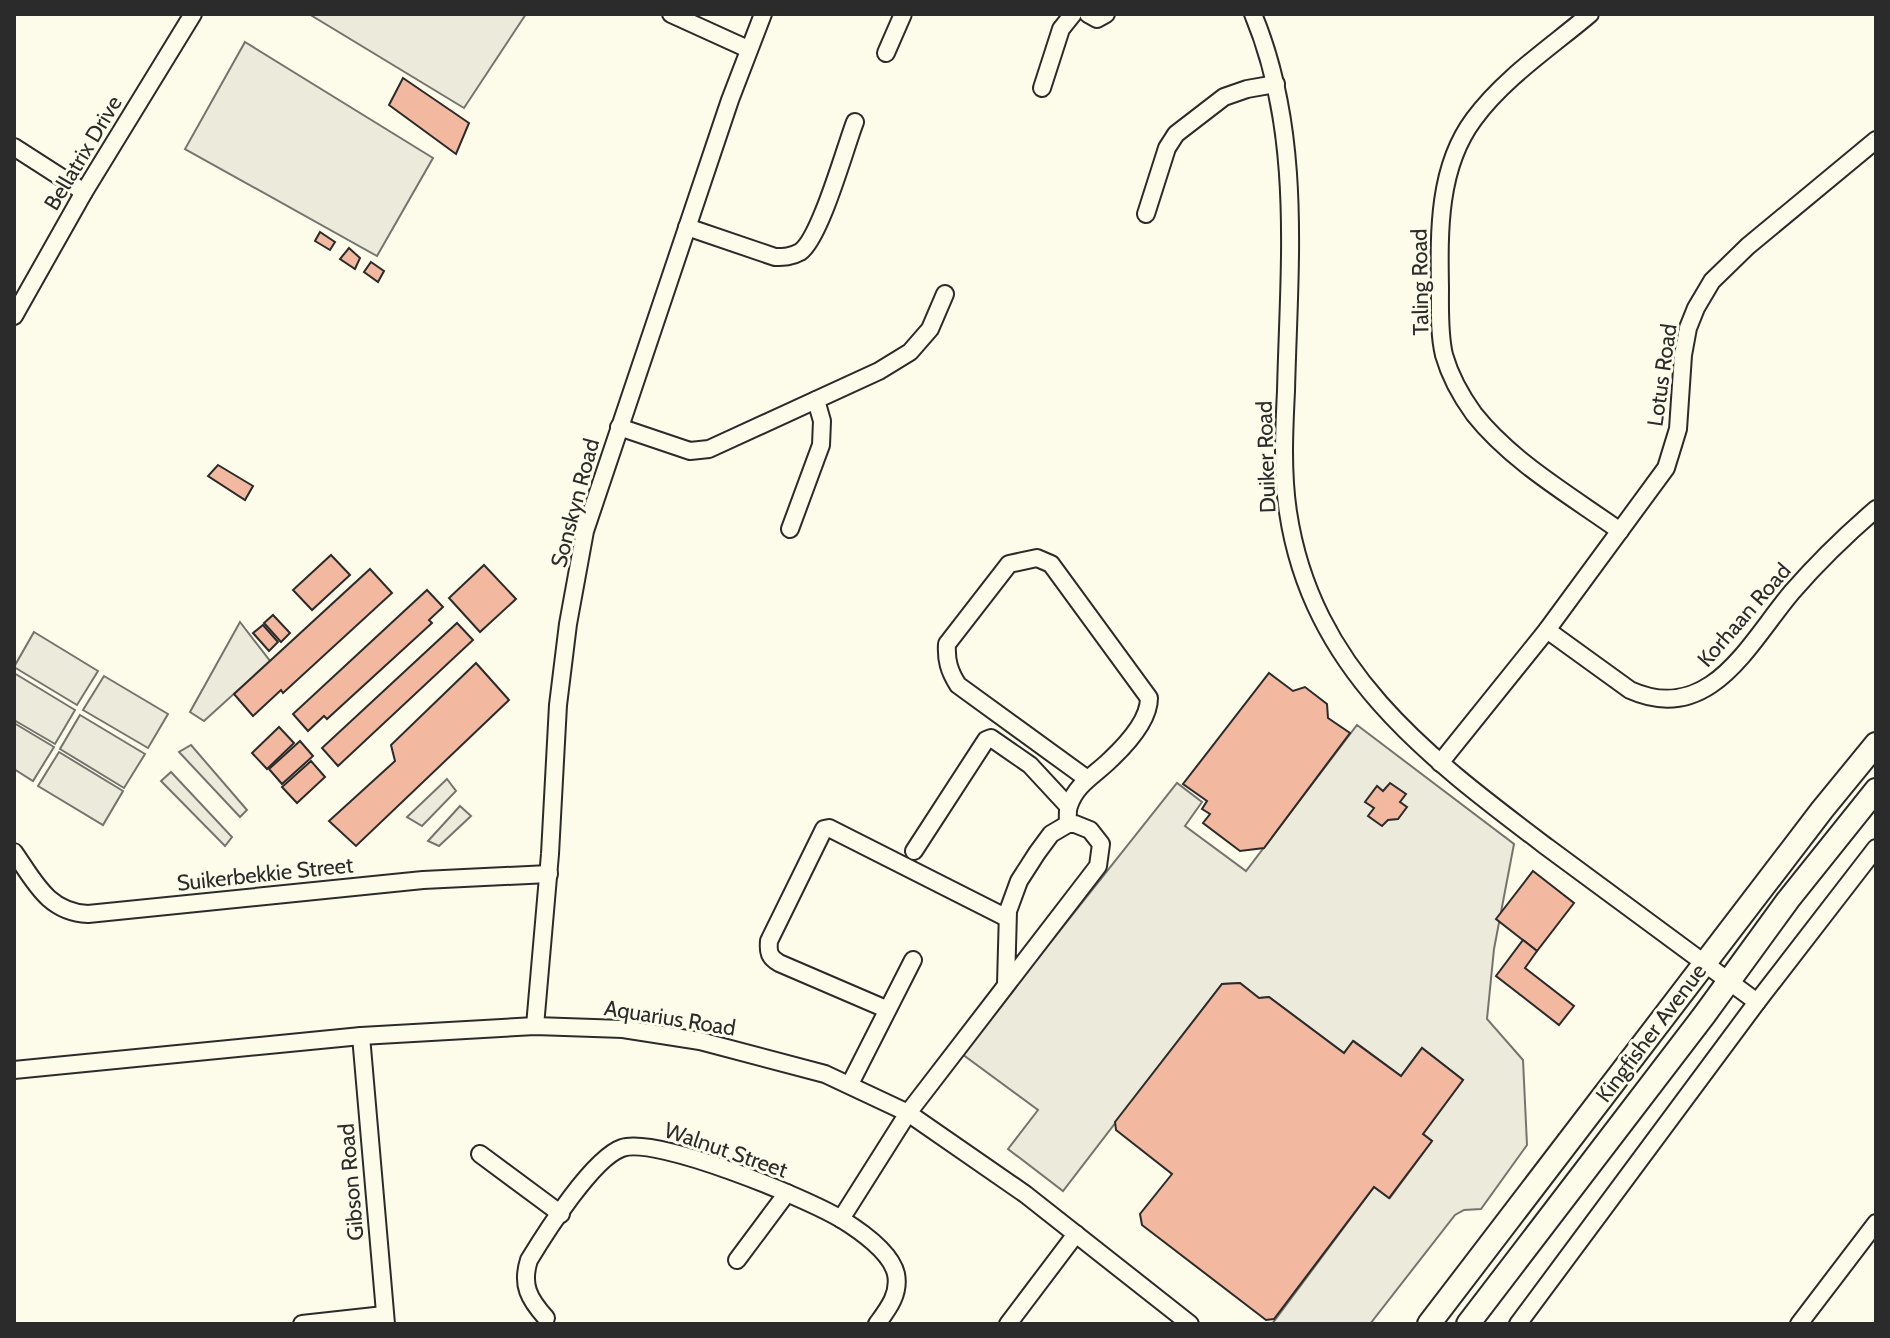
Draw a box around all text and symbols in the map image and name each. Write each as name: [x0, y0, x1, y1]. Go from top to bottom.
street label: Bellatrix Drive: [38, 91, 128, 215]
street label: Taling Road: [1406, 228, 1434, 336]
street label: Lotus Road: [1641, 322, 1683, 428]
street label: Duiker Road: [1251, 400, 1281, 514]
street label: Sonskyn Road: [545, 436, 605, 570]
street label: Korhaan Road: [1692, 558, 1796, 672]
street label: Suikerbekkie Street: [176, 851, 355, 897]
street label: Kingfisher Avenue: [1590, 958, 1712, 1108]
street label: Aquarius Road: [602, 994, 738, 1042]
street label: Walnut Street: [661, 1116, 792, 1184]
street label: Gibson Road: [332, 1122, 370, 1242]

